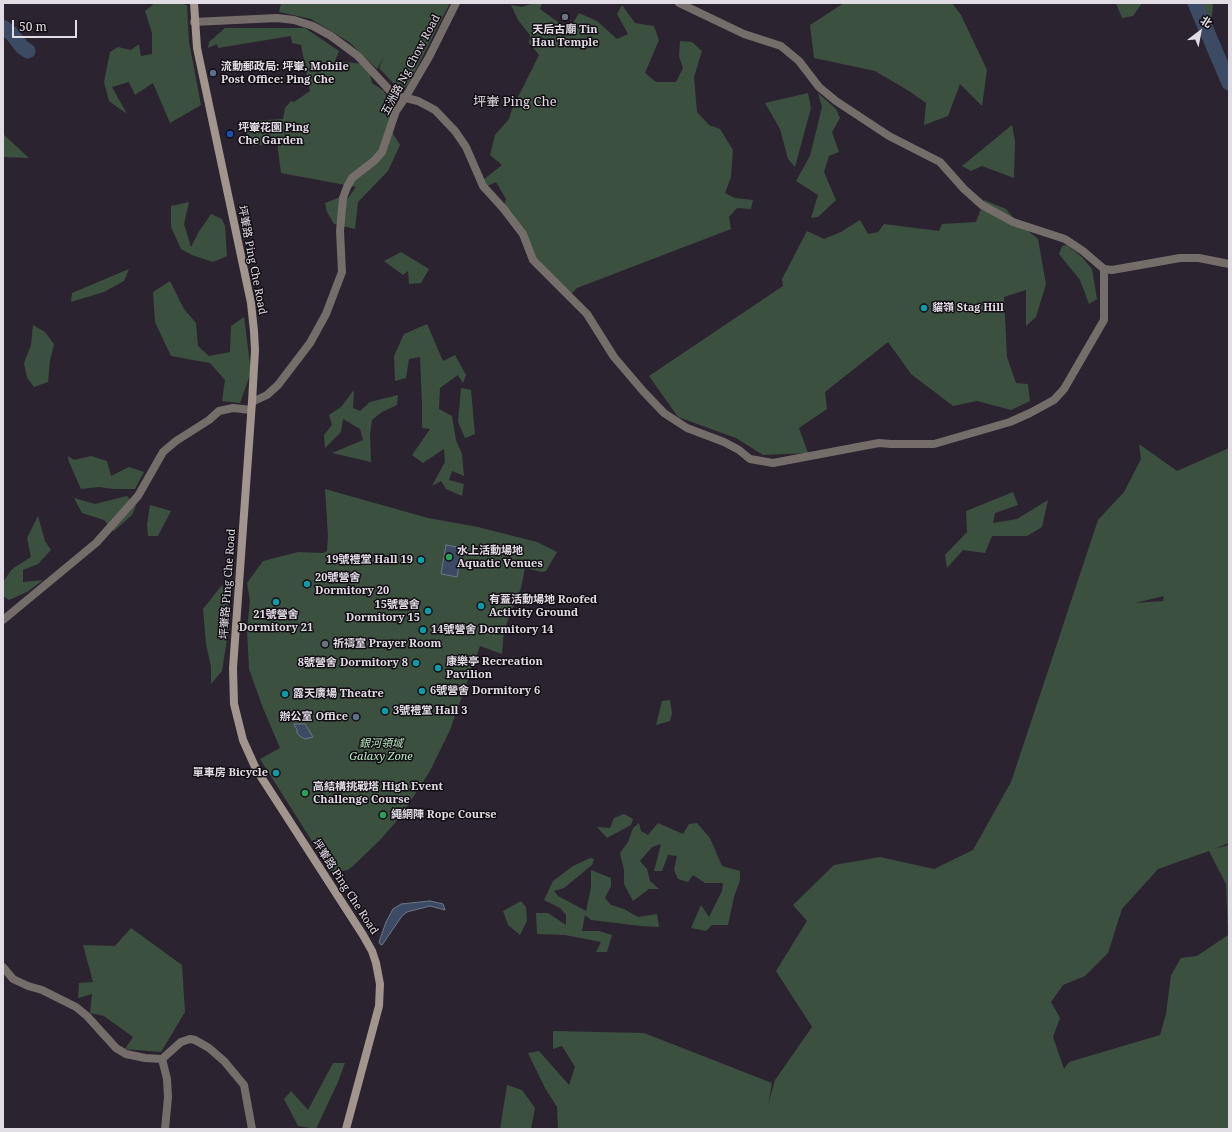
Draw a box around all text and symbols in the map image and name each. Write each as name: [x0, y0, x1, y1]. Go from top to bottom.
scale bar: [14, 12, 79, 38]
street label: 五洲路 Ng Chow Road: [379, 12, 443, 118]
marker: 天后古廟 Tin Hau Temple: [560, 12, 570, 22]
north arrow: [1180, 12, 1220, 52]
text: 北: [1198, 12, 1215, 31]
text: 50 m: [19, 18, 47, 35]
place label: 天后古廟 Tin Hau Temple: [532, 23, 598, 49]
place label: 流動郵政局: 坪輋, Mobile Post Office: Ping Che: [221, 60, 349, 86]
marker: 流動郵政局: 坪輋, Mobile Post Office: Ping Che: [208, 68, 218, 78]
district label: 坪輋 Ping Che: [473, 94, 557, 110]
place label: 坪輋花園 Ping Che Garden: [238, 121, 309, 147]
marker: 坪輋花園 Ping Che Garden: [225, 129, 235, 139]
street label: 坪輋路 Ping Che Road: [235, 204, 269, 316]
place label: 貓嶺 Stag Hill: [932, 301, 1004, 315]
marker: 貓嶺 Stag Hill: [919, 303, 929, 313]
street label: 坪輋路 Ping Che Road: [218, 528, 238, 640]
place label: 水上活動場地 Aquatic Venues: [457, 544, 543, 570]
marker: 水上活動場地 Aquatic Venues: [444, 552, 454, 562]
place label: 19號禮堂 Hall 19: [326, 553, 413, 567]
marker: 19號禮堂 Hall 19: [416, 555, 426, 565]
place label: 20號營舍 Dormitory 20: [315, 571, 389, 597]
marker: 20號營舍 Dormitory 20: [302, 579, 312, 589]
place label: 有蓋活動場地 Roofed Activity Ground: [489, 593, 597, 619]
marker: 21號營舍 Dormitory 21: [271, 597, 281, 607]
place label: 15號營舍 Dormitory 15: [346, 598, 420, 624]
marker: 有蓋活動場地 Roofed Activity Ground: [476, 601, 486, 611]
marker: 15號營舍 Dormitory 15: [423, 606, 433, 616]
place label: 21號營舍 Dormitory 21: [239, 608, 313, 634]
place label: 14號營舍 Dormitory 14: [431, 623, 554, 637]
marker: 14號營舍 Dormitory 14: [418, 625, 428, 635]
place label: 祈禱室 Prayer Room: [333, 637, 441, 651]
marker: 祈禱室 Prayer Room: [320, 639, 330, 649]
place label: 康樂亭 Recreation Pavilion: [446, 655, 543, 681]
place label: 8號營舍 Dormitory 8: [298, 656, 408, 670]
marker: 8號營舍 Dormitory 8: [411, 658, 421, 668]
marker: 康樂亭 Recreation Pavilion: [433, 663, 443, 673]
place label: 6號營舍 Dormitory 6: [430, 684, 540, 698]
marker: 6號營舍 Dormitory 6: [417, 686, 427, 696]
place label: 露天廣場 Theatre: [293, 687, 384, 701]
marker: 露天廣場 Theatre: [280, 689, 290, 699]
place label: 3號禮堂 Hall 3: [393, 704, 468, 718]
marker: 3號禮堂 Hall 3: [380, 706, 390, 716]
place label: 辦公室 Office: [280, 710, 348, 724]
marker: 辦公室 Office: [351, 712, 361, 722]
park label: 銀河領域 Galaxy Zone: [349, 737, 413, 763]
place label: 單車房 Bicycle: [193, 766, 268, 780]
marker: 單車房 Bicycle: [271, 768, 281, 778]
place label: 高結構挑戰塔 High Event Challenge Course: [313, 780, 443, 806]
marker: 高結構挑戰塔 High Event Challenge Course: [300, 788, 310, 798]
place label: 繩網陣 Rope Course: [391, 808, 496, 822]
marker: 繩網陣 Rope Course: [378, 810, 388, 820]
street label: 坪輋路 Ping Che Road: [309, 837, 381, 937]

